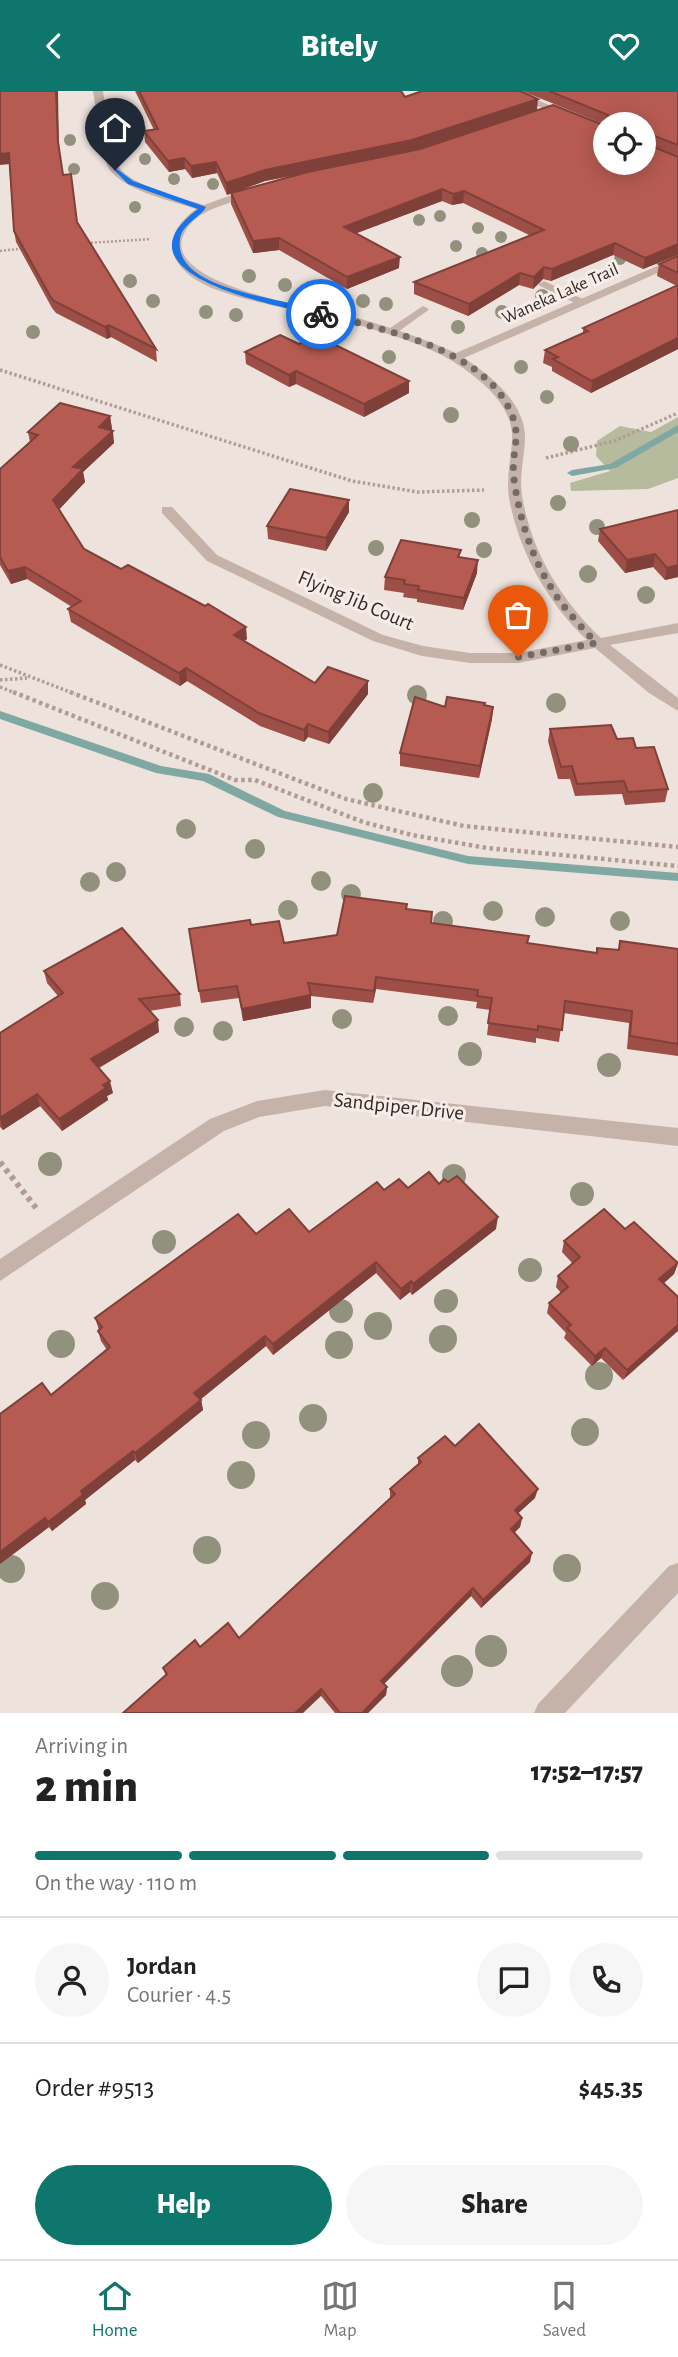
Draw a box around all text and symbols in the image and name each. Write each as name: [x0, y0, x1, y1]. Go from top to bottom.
icon: back: [35, 27, 73, 65]
icon: heart: [605, 27, 643, 65]
text: Bitely: [300, 30, 378, 62]
pin: [85, 98, 145, 170]
icon: home: [96, 109, 134, 147]
map controls: [593, 112, 656, 175]
button: locate: [593, 112, 656, 175]
street label: Waneka Lake Trail: [499, 260, 621, 328]
courier: [286, 279, 356, 349]
icon: bike: [302, 295, 340, 333]
street label: Flying Jib Court: [295, 567, 417, 634]
pin: [488, 585, 548, 657]
icon: bag: [499, 596, 537, 634]
street label: Sandpiper Drive: [333, 1089, 465, 1124]
text: Arriving in: [35, 1735, 128, 1758]
text: 17:52–17:57: [531, 1759, 643, 1785]
text: 2 min: [35, 1764, 138, 1810]
text: On the way · 110 m: [35, 1872, 197, 1895]
button: person: [35, 1943, 109, 2017]
button: chat: [477, 1943, 551, 2017]
button: phone: [569, 1943, 643, 2017]
text: Jordan: [127, 1953, 197, 1979]
text: Courier · 4.5: [127, 1984, 231, 2007]
text: Order #9513: [35, 2075, 154, 2101]
text: $45.35: [579, 2075, 643, 2101]
button: Help: [35, 2165, 332, 2245]
button: Share: [346, 2165, 643, 2245]
tab: Home: [92, 2277, 138, 2342]
tab: Map: [321, 2277, 359, 2342]
tab: Saved: [543, 2277, 586, 2342]

